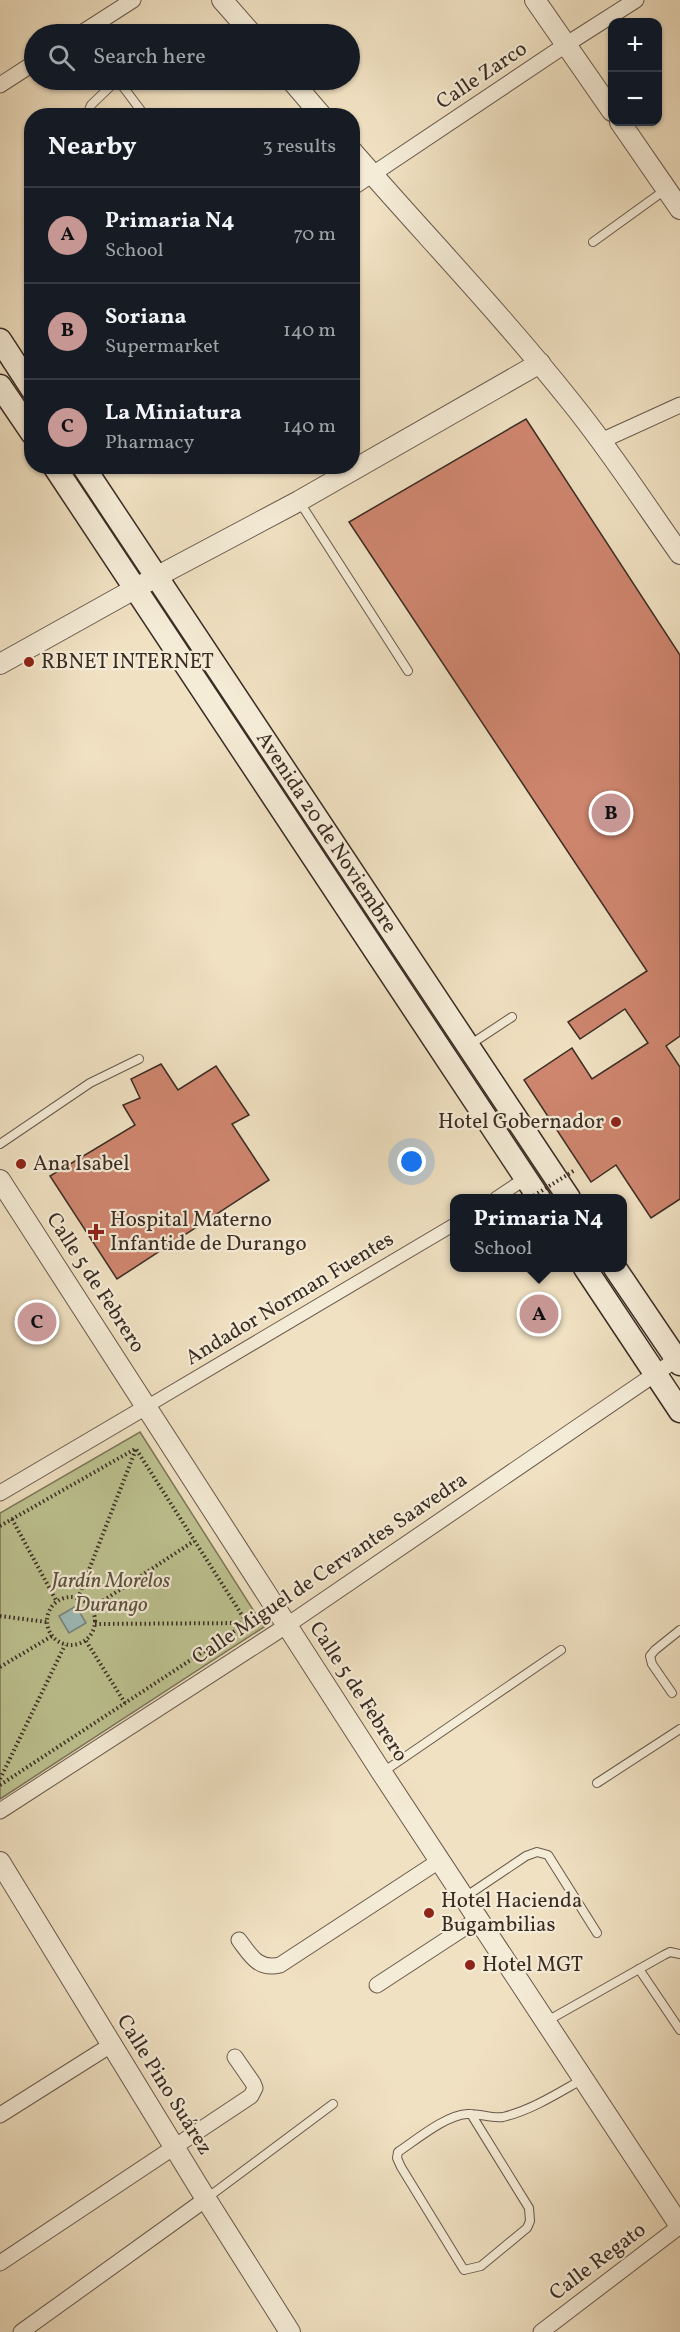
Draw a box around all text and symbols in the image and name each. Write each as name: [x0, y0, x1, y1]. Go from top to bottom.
map controls: [608, 18, 662, 126]
button: +: [608, 18, 662, 72]
search box: [24, 24, 360, 90]
street label: Calle Zarco: [431, 35, 533, 117]
icon: search: [45, 41, 78, 74]
text: Search here: [93, 42, 206, 73]
button: −: [608, 72, 662, 126]
text: Nearby: [48, 129, 137, 165]
text: 3 results: [262, 133, 336, 161]
text: Primaria N4: [105, 206, 235, 237]
text: A: [60, 221, 75, 249]
text: 70 m: [293, 221, 336, 249]
text: School: [105, 237, 163, 265]
text: Soriana: [105, 302, 186, 333]
text: B: [61, 317, 74, 345]
text: 140 m: [283, 317, 336, 345]
text: Supermarket: [105, 333, 220, 361]
text: La Miniatura: [105, 398, 242, 429]
text: C: [61, 413, 74, 441]
text: 140 m: [283, 413, 336, 441]
text: Pharmacy: [105, 429, 194, 457]
place label: RBNET INTERNET: [41, 648, 214, 677]
marker: RBNET INTERNET: [22, 655, 36, 669]
street label: Avenida 20 de Noviembre: [249, 726, 404, 939]
pin: B: [592, 790, 630, 836]
place label: Hotel Gobernador: [438, 1108, 604, 1137]
marker: Hotel Gobernador: [609, 1115, 623, 1129]
your location: [397, 1147, 426, 1176]
place label: Ana Isabel: [33, 1150, 130, 1179]
marker: Ana Isabel: [14, 1157, 28, 1171]
popup: [450, 1194, 627, 1272]
text: Primaria N4: [474, 1204, 603, 1235]
place label: Hospital Materno Infantide de Durango: [110, 1206, 307, 1259]
street label: Calle 5 de Febrero: [39, 1207, 151, 1359]
marker: Hospital Materno Infantide de Durango: [87, 1223, 105, 1241]
street label: Andador Norman Fuentes: [180, 1225, 400, 1373]
text: School: [474, 1235, 532, 1263]
pin: A: [520, 1292, 558, 1336]
pin: C: [18, 1300, 57, 1344]
street label: Calle Miguel de Cervantes Saavedra: [187, 1466, 473, 1672]
park label: Jardín Morelos Durango: [50, 1567, 171, 1620]
street label: Calle 5 de Febrero: [302, 1616, 414, 1768]
place label: Hotel Hacienda Bugambilias: [441, 1887, 582, 1940]
marker: Hotel Hacienda Bugambilias: [422, 1906, 436, 1920]
place label: Hotel MGT: [482, 1951, 583, 1980]
marker: Hotel MGT: [463, 1958, 477, 1972]
street label: Calle Pino Suárez: [109, 2009, 219, 2161]
street label: Calle Regato: [544, 2216, 652, 2308]

